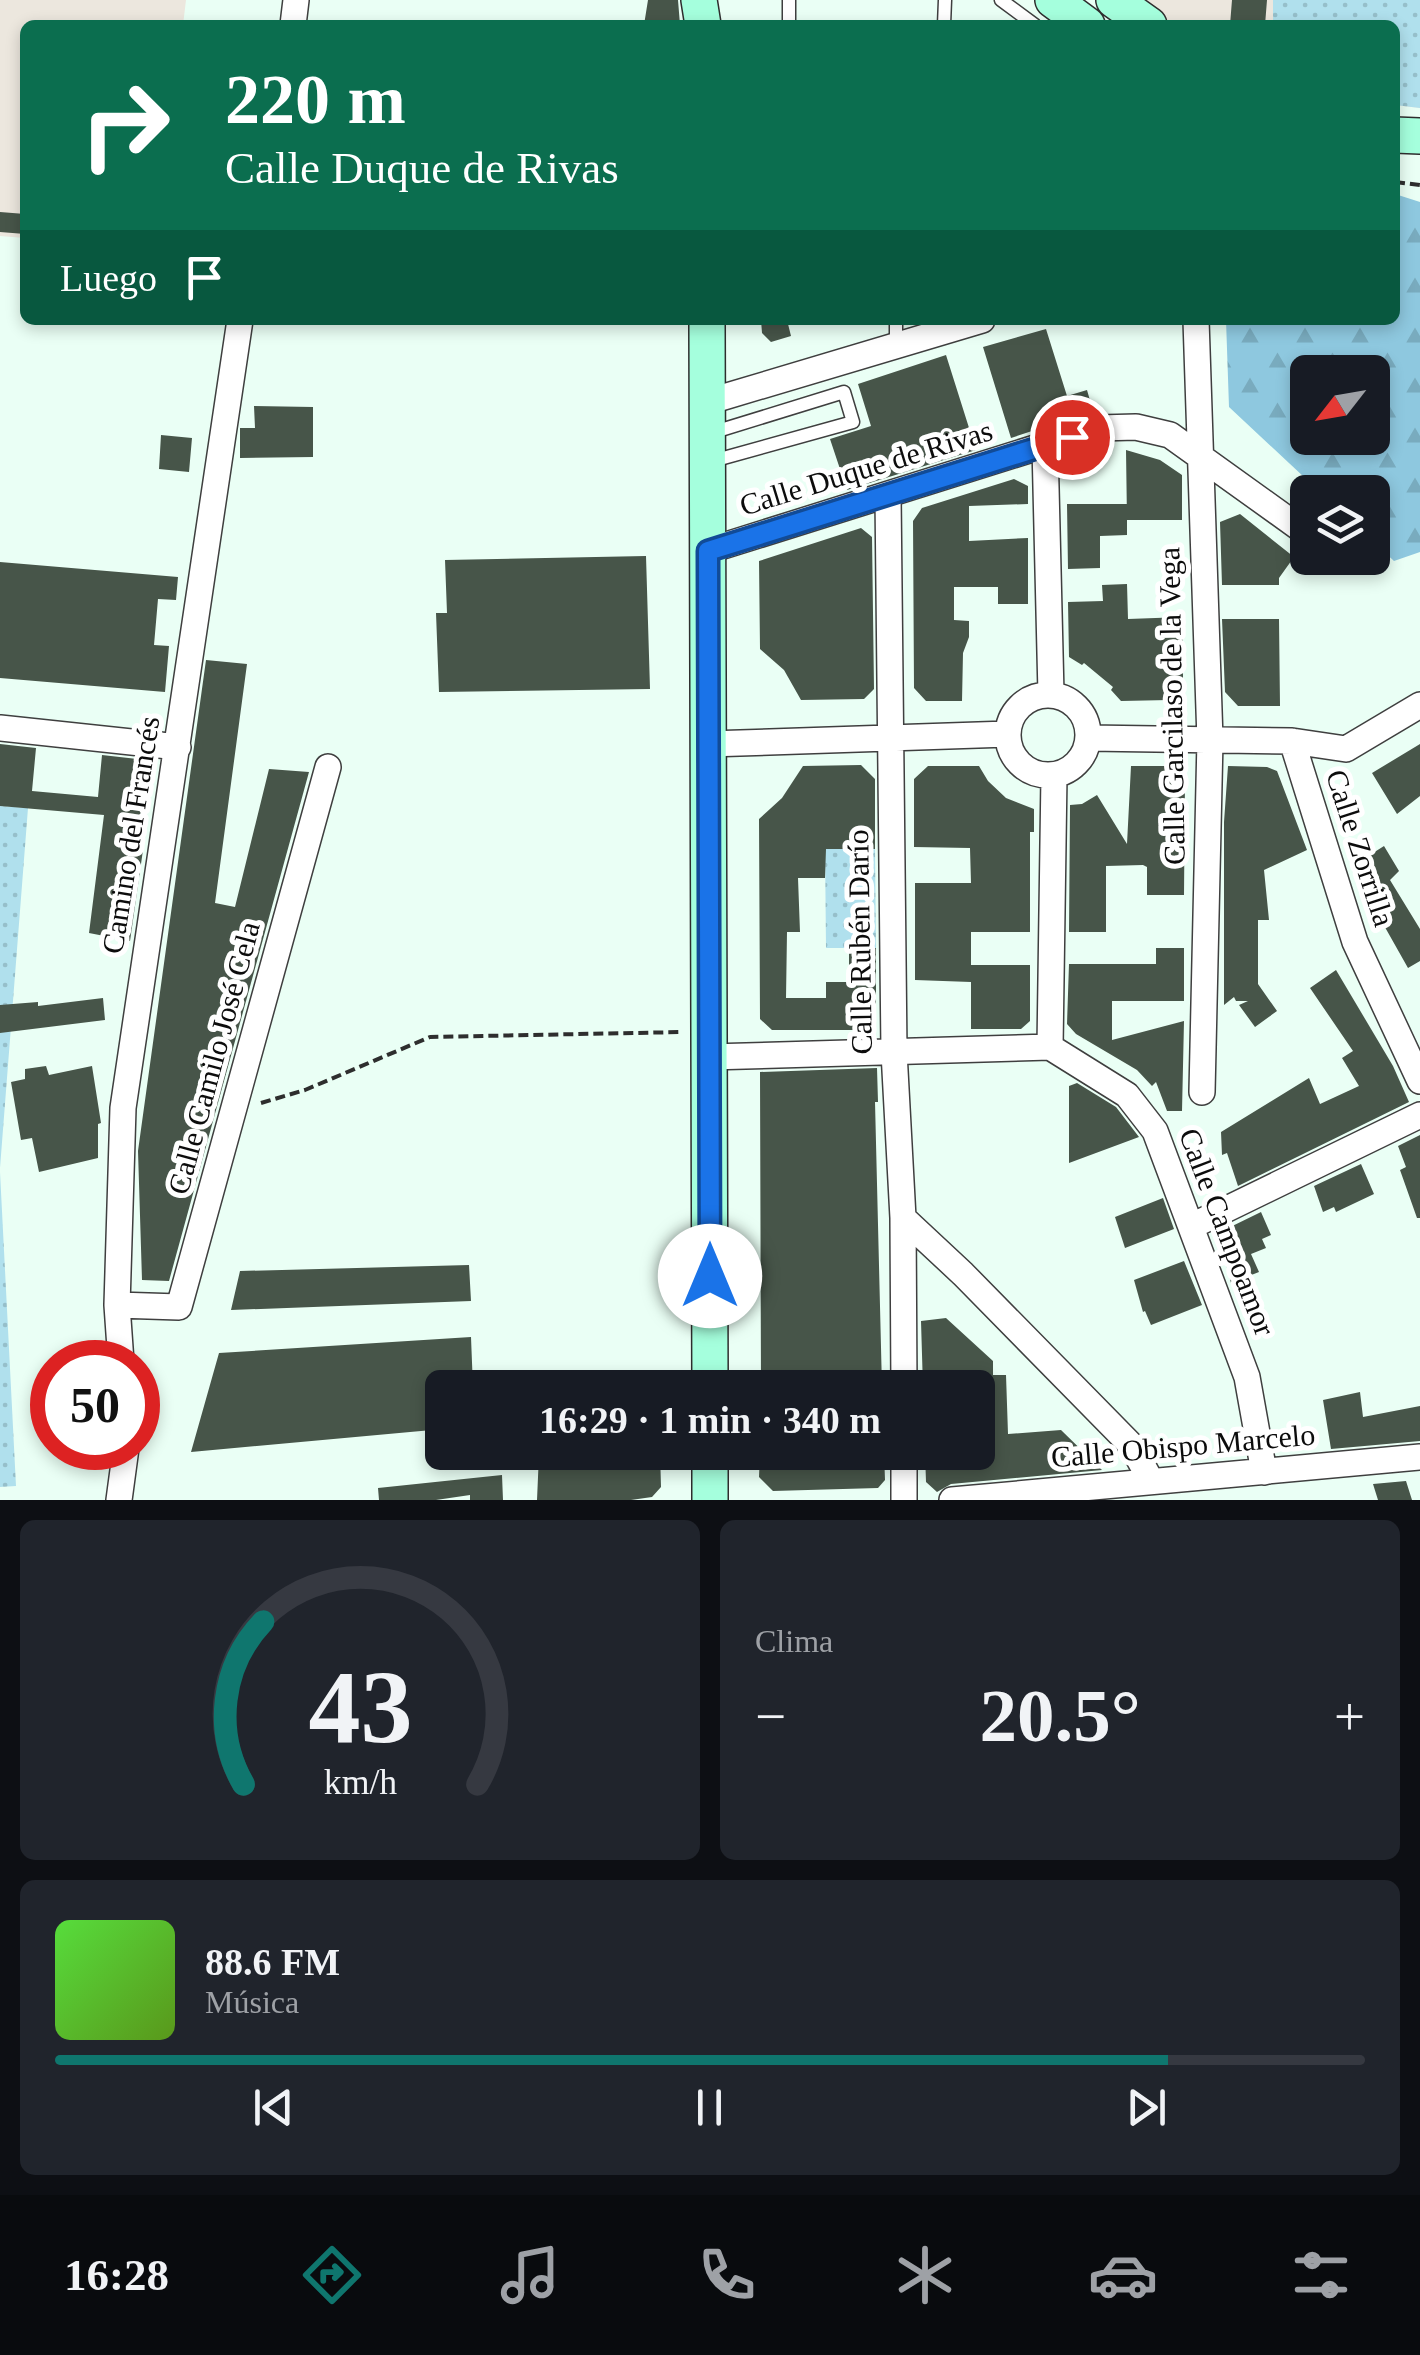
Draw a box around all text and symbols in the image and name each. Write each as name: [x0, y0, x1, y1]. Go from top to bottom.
icon: right: [60, 60, 190, 190]
text: 220 m: [225, 61, 406, 138]
text: Calle Duque de Rivas: [225, 143, 619, 193]
icon: arrive: [177, 250, 232, 305]
text: Luego: [60, 257, 157, 299]
north arrow: [1290, 355, 1390, 455]
map controls: [1290, 355, 1390, 575]
pin: [1030, 395, 1115, 480]
icon: arrive: [1045, 410, 1100, 465]
street label: Calle Duque de Rivas: [736, 413, 996, 522]
button: layers: [1290, 475, 1390, 575]
street label: Calle Garcilaso de la Vega: [1152, 547, 1191, 865]
street label: Camino del Francés: [95, 714, 166, 956]
street label: Calle Zorrilla: [1320, 766, 1401, 930]
street label: Calle Rubén Darío: [841, 829, 878, 1055]
street label: Calle Camilo José Cela: [161, 918, 266, 1198]
street label: Calle Campoamor: [1173, 1124, 1282, 1340]
position arrow: [658, 1224, 762, 1328]
speed limit sign: 50: [30, 1340, 160, 1470]
text: 16:29 · 1 min · 340 m: [539, 1399, 881, 1441]
street label: Calle Obispo Marcelo: [1050, 1418, 1316, 1473]
text: Clima: [755, 1623, 833, 1659]
text: 43: [308, 1649, 412, 1764]
text: 20.5°: [979, 1674, 1141, 1757]
text: −: [755, 1686, 786, 1747]
text: +: [1334, 1686, 1365, 1747]
text: km/h: [323, 1762, 397, 1802]
text: 88.6 FM: [205, 1941, 340, 1983]
text: Música: [205, 1984, 299, 2020]
icon: previous: [246, 2080, 301, 2135]
icon: pause: [682, 2080, 737, 2135]
icon: next: [1119, 2080, 1174, 2135]
icon: directions: [297, 2240, 367, 2310]
icon: music: [495, 2240, 565, 2310]
icon: phone: [692, 2240, 762, 2310]
icon: climate: [890, 2240, 960, 2310]
icon: car: [1088, 2240, 1158, 2310]
icon: filters: [1286, 2240, 1356, 2310]
text: 16:28: [64, 2250, 169, 2300]

